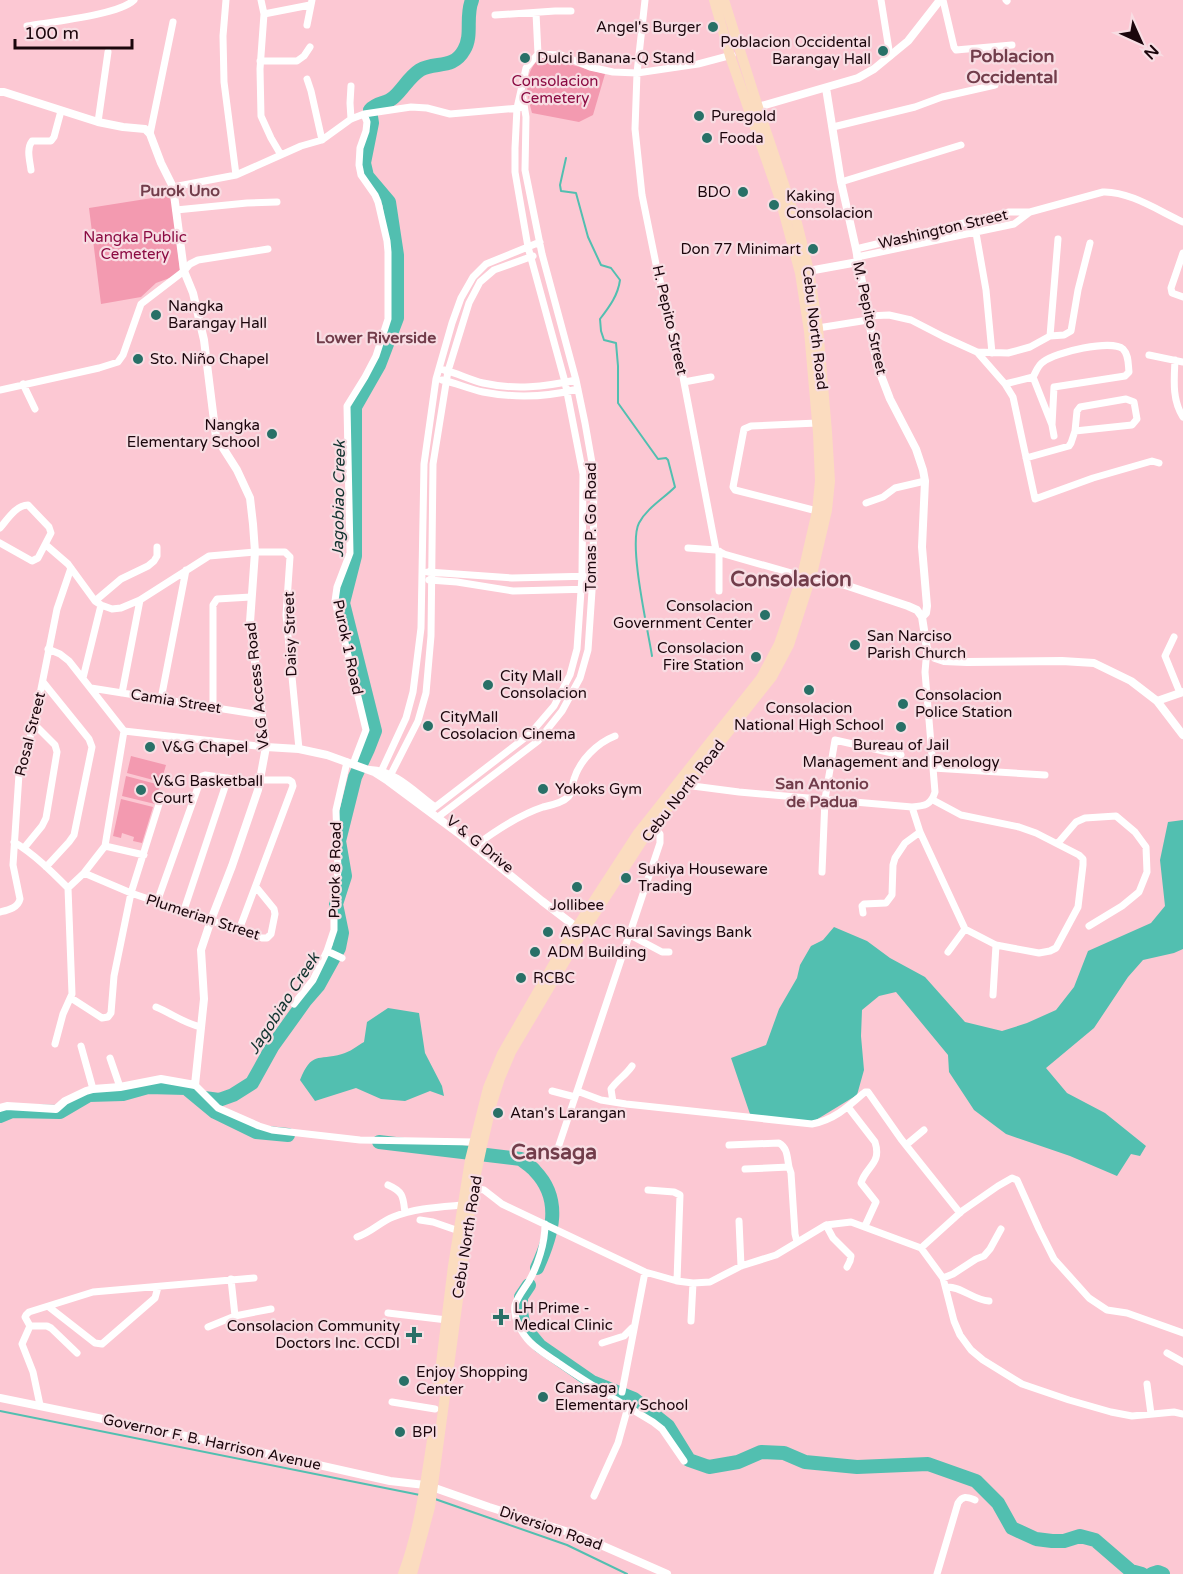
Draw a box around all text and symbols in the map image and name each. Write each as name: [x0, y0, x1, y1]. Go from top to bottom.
scale bar: [15, 12, 132, 50]
north arrow: [1111, 12, 1171, 72]
place label: Angel's Burger: [596, 18, 701, 36]
marker: Angel's Burger: [706, 20, 720, 34]
text: 100 m: [24, 22, 79, 44]
place label: Poblacion Occidental Barangay Hall: [720, 33, 871, 68]
text: N: [1139, 40, 1163, 64]
marker: Poblacion Occidental Barangay Hall: [876, 44, 890, 58]
district label: Poblacion Occidental: [966, 45, 1058, 88]
place label: Dulci Banana-Q Stand: [537, 49, 694, 67]
marker: Dulci Banana-Q Stand: [518, 51, 532, 65]
park label: Consolacion Cemetery: [512, 72, 598, 107]
place label: Puregold: [711, 107, 776, 125]
marker: Puregold: [692, 109, 706, 123]
place label: Fooda: [719, 129, 764, 147]
marker: Fooda: [700, 131, 714, 145]
district label: Purok Uno: [140, 181, 220, 201]
place label: BDO: [697, 183, 731, 201]
marker: BDO: [736, 185, 750, 199]
place label: Kaking Consolacion: [786, 187, 873, 222]
marker: Kaking Consolacion: [767, 198, 781, 212]
street label: Washington Street: [877, 205, 1010, 253]
park label: Nangka Public Cemetery: [83, 228, 187, 263]
place label: Don 77 Minimart: [681, 240, 801, 258]
marker: Don 77 Minimart: [806, 242, 820, 256]
street label: M. Pepito Street: [849, 260, 891, 377]
street label: H. Pepito Street: [649, 263, 691, 377]
street label: Cebu North Road: [798, 265, 832, 391]
place label: Nangka Barangay Hall: [168, 297, 267, 332]
marker: Nangka Barangay Hall: [149, 308, 163, 322]
district label: Lower Riverside: [316, 328, 436, 348]
place label: Sto. Niño Chapel: [150, 350, 269, 368]
marker: Sto. Niño Chapel: [131, 352, 145, 366]
place label: Nangka Elementary School: [127, 416, 260, 451]
marker: Nangka Elementary School: [265, 427, 279, 441]
water label: Jagobiao Creek: [328, 439, 350, 558]
street label: Tomas P. Go Road: [582, 462, 600, 592]
district label: Consolacion: [730, 567, 852, 592]
street label: Daisy Street: [280, 591, 300, 677]
place label: Consolacion Government Center: [613, 597, 753, 632]
street label: Purok 1 Road: [329, 598, 367, 696]
marker: Consolacion Government Center: [758, 608, 772, 622]
street label: V&G Access Road: [241, 622, 273, 750]
place label: San Narciso Parish Church: [867, 627, 966, 662]
marker: San Narciso Parish Church: [848, 638, 862, 652]
place label: Consolacion Fire Station: [657, 639, 744, 674]
marker: Consolacion Fire Station: [749, 650, 763, 664]
place label: City Mall Consolacion: [500, 667, 587, 702]
marker: City Mall Consolacion: [481, 678, 495, 692]
marker: Consolacion National High School: [802, 683, 816, 697]
street label: Camia Street: [129, 685, 223, 717]
place label: Consolacion Police Station: [915, 686, 1012, 721]
street label: Rosal Street: [11, 690, 49, 778]
marker: Consolacion Police Station: [896, 697, 910, 711]
place label: Consolacion National High School: [734, 699, 884, 734]
place label: CityMall Cosolacion Cinema: [440, 708, 576, 743]
marker: CityMall Cosolacion Cinema: [421, 719, 435, 733]
marker: Bureau of Jail Management and Penology: [894, 720, 908, 734]
street label: Cebu North Road: [638, 736, 728, 846]
place label: Bureau of Jail Management and Penology: [802, 736, 1000, 771]
place label: V&G Chapel: [162, 738, 248, 756]
marker: V&G Chapel: [143, 740, 157, 754]
place label: V&G Basketball Court: [153, 772, 263, 807]
district label: San Antonio de Padua: [775, 774, 869, 812]
place label: Yokoks Gym: [555, 780, 642, 798]
marker: Yokoks Gym: [536, 782, 550, 796]
marker: V&G Basketball Court: [134, 783, 148, 797]
street label: V & G Drive: [443, 811, 517, 877]
street label: Purok 8 Road: [325, 821, 345, 919]
place label: Sukiya Houseware Trading: [638, 860, 768, 895]
marker: Sukiya Houseware Trading: [619, 871, 633, 885]
marker: Jollibee: [570, 880, 584, 894]
street label: Plumerian Street: [144, 890, 263, 944]
place label: Jollibee: [550, 896, 604, 914]
place label: ASPAC Rural Savings Bank: [560, 923, 752, 941]
marker: ASPAC Rural Savings Bank: [541, 925, 555, 939]
place label: ADM Building: [547, 943, 647, 961]
marker: ADM Building: [528, 945, 542, 959]
water label: Jagobiao Creek: [244, 948, 325, 1058]
place label: RCBC: [533, 969, 575, 987]
marker: RCBC: [514, 971, 528, 985]
place label: Atan's Larangan: [510, 1104, 626, 1122]
marker: Atan's Larangan: [491, 1106, 505, 1120]
district label: Cansaga: [511, 1140, 597, 1165]
street label: Cebu North Road: [448, 1174, 486, 1300]
place label: LH Prime - Medical Clinic: [514, 1299, 613, 1334]
marker: LH Prime - Medical Clinic: [492, 1308, 510, 1326]
place label: Consolacion Community Doctors Inc. CCDI: [227, 1317, 400, 1352]
marker: Consolacion Community Doctors Inc. CCDI: [405, 1326, 423, 1344]
place label: Enjoy Shopping Center: [416, 1363, 528, 1398]
marker: Enjoy Shopping Center: [397, 1374, 411, 1388]
place label: Cansaga Elementary School: [555, 1379, 688, 1414]
marker: Cansaga Elementary School: [536, 1390, 550, 1404]
street label: Governor F. B. Harrison Avenue: [101, 1410, 323, 1474]
place label: BPI: [412, 1423, 437, 1441]
marker: BPI: [393, 1425, 407, 1439]
street label: Diversion Road: [497, 1502, 605, 1554]

